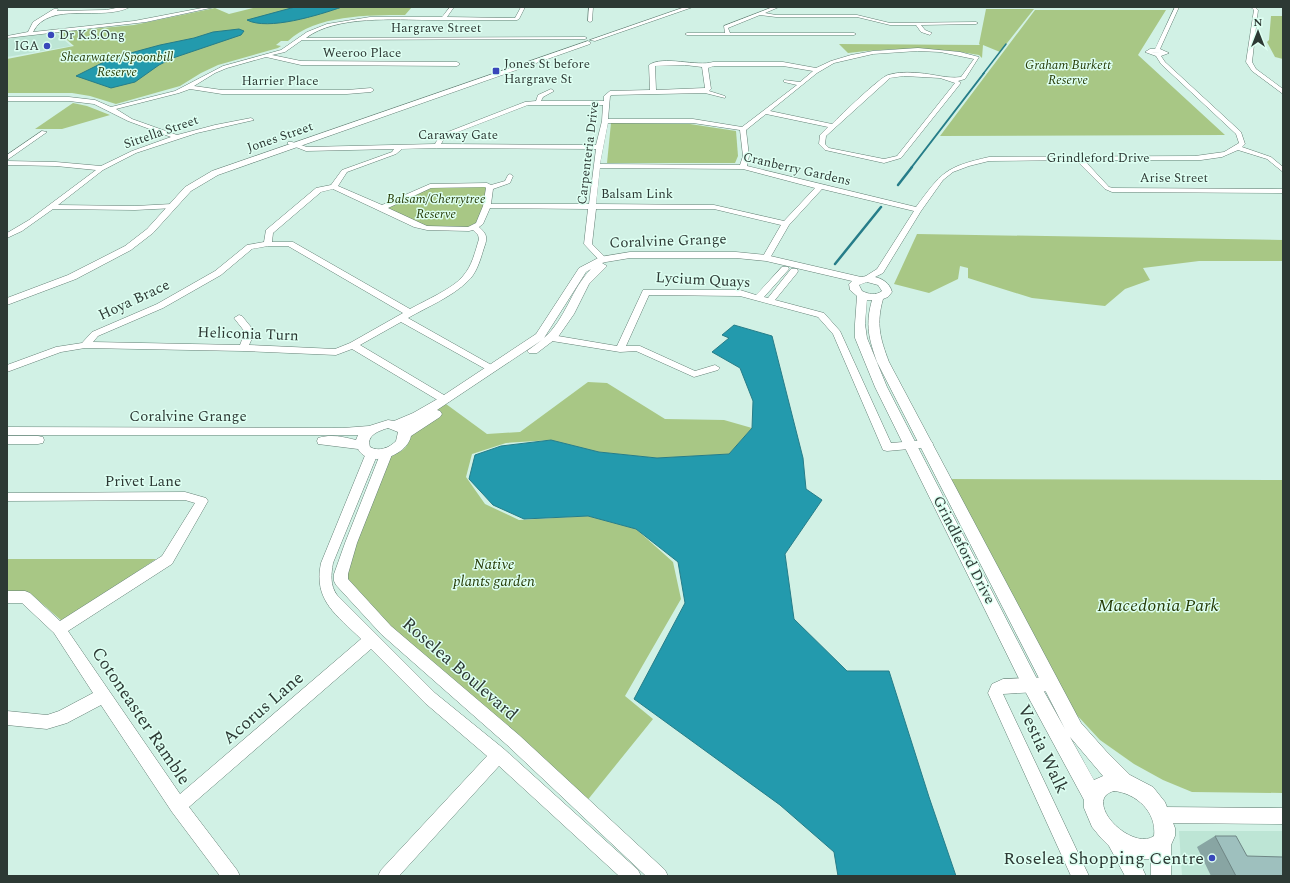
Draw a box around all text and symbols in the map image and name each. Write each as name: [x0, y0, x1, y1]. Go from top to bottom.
north arrow: [1238, 12, 1278, 52]
text: N: [1254, 14, 1263, 31]
street label: Hargrave Street: [391, 18, 482, 38]
place label: Dr K.S.Ong: [59, 25, 125, 45]
marker: Dr K.S.Ong: [46, 30, 56, 40]
place label: IGA: [14, 36, 39, 56]
marker: IGA: [42, 41, 52, 51]
street label: Weeroo Place: [323, 43, 401, 63]
park label: Shearwater/Spoonbill Reserve: [61, 47, 174, 82]
place label: Jones St before Hargrave St: [504, 54, 590, 89]
park label: Graham Burkett Reserve: [1025, 55, 1112, 90]
marker: Jones St before Hargrave St: [491, 66, 501, 76]
street label: Harrier Place: [242, 71, 318, 91]
street label: Carpenteria Drive: [572, 100, 604, 206]
street label: Sittella Street: [121, 110, 201, 154]
street label: Jones Street: [244, 116, 316, 158]
street label: Caraway Gate: [418, 125, 498, 145]
street label: Cranberry Gardens: [741, 147, 853, 191]
street label: Grindleford Drive: [1046, 148, 1150, 168]
street label: Arise Street: [1140, 168, 1209, 188]
street label: Balsam Link: [601, 184, 673, 204]
park label: Balsam/Cherrytree Reserve: [387, 189, 486, 224]
street label: Coralvine Grange: [609, 227, 727, 255]
street label: Lycium Quays: [655, 266, 751, 294]
street label: Hoya Brace: [95, 273, 173, 327]
street label: Heliconia Turn: [197, 321, 299, 347]
street label: Coralvine Grange: [129, 405, 247, 428]
street label: Privet Lane: [105, 470, 181, 493]
street label: Grindleford Drive: [927, 492, 1001, 608]
park label: Native plants garden: [452, 553, 535, 593]
park label: Macedonia Park: [1097, 592, 1219, 619]
street label: Roselea Boulevard: [396, 611, 524, 727]
street label: Cotoneaster Ramble: [85, 641, 197, 791]
street label: Acorus Lane: [216, 665, 310, 751]
street label: Vestia Walk: [1011, 700, 1075, 798]
place label: Roselea Shopping Centre: [1003, 845, 1204, 872]
marker: Roselea Shopping Centre: [1207, 853, 1217, 863]

